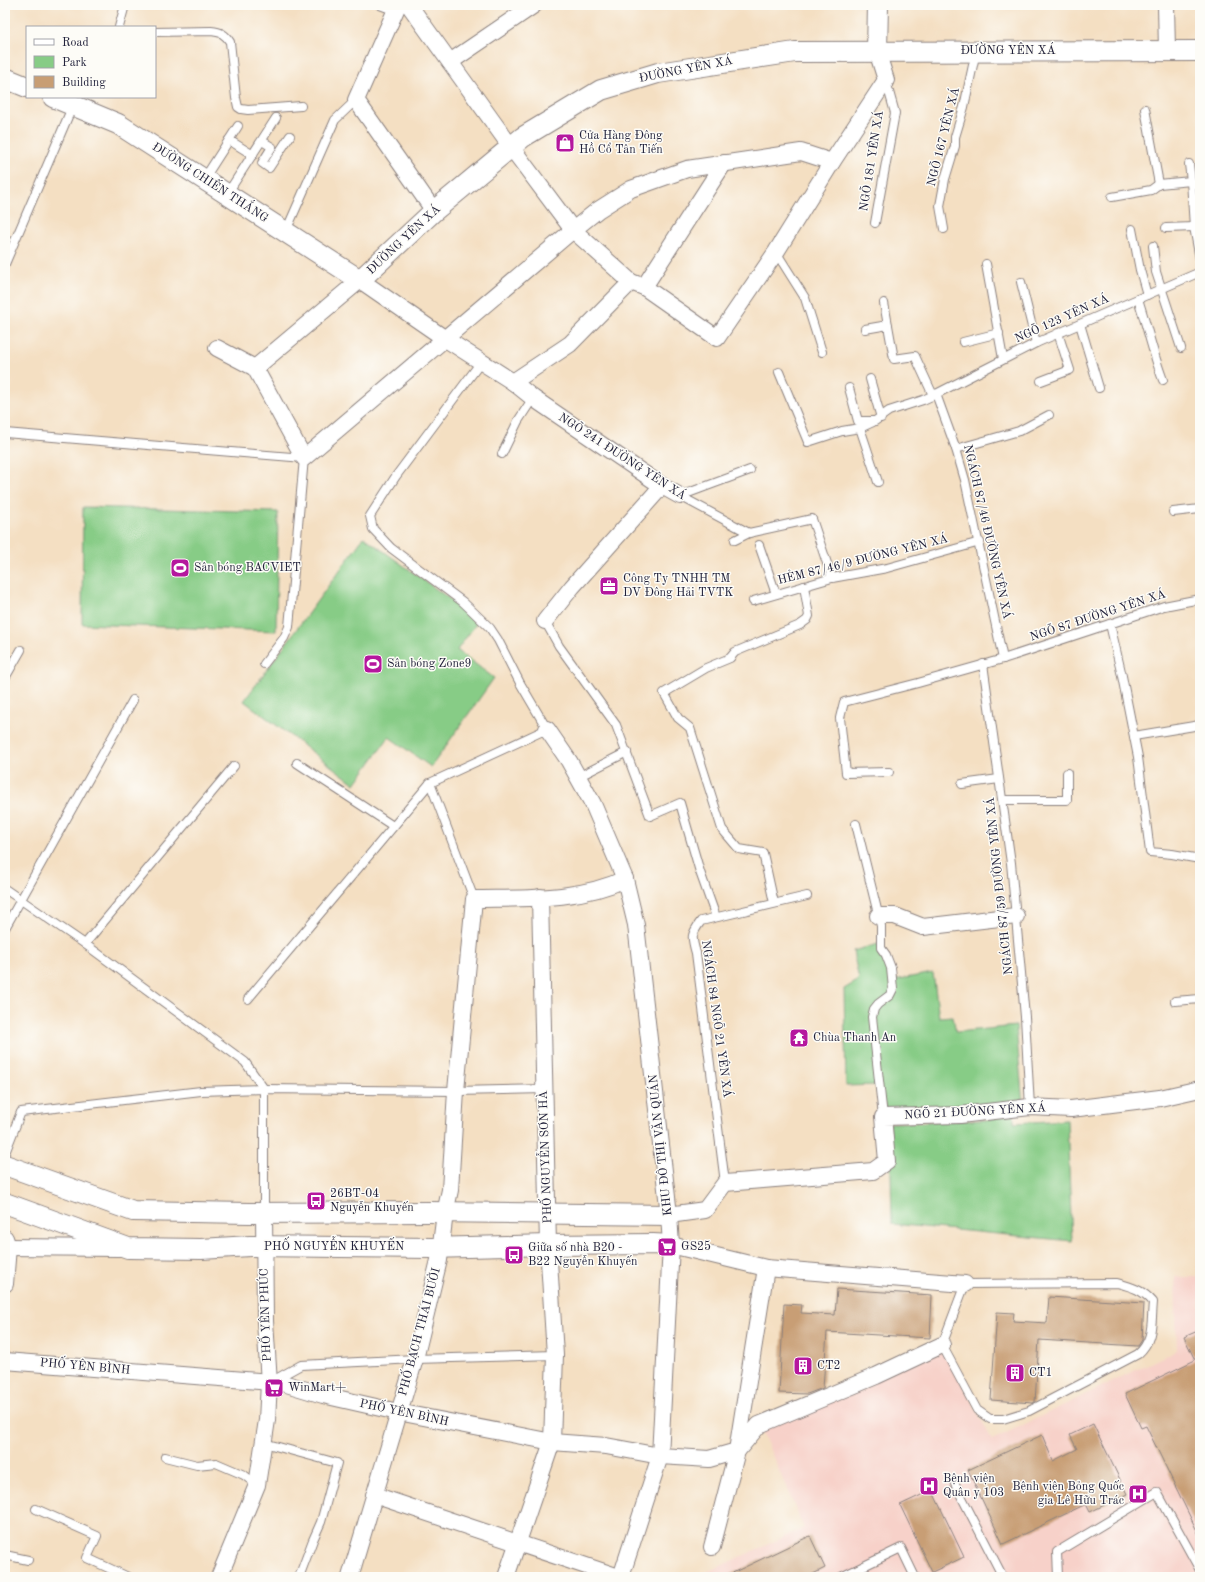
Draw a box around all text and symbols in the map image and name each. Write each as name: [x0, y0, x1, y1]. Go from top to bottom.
legend: [26, 26, 156, 98]
text: Road: [62, 37, 89, 49]
street label: ĐƯỜNG YÊN XÁ: [960, 41, 1056, 57]
street label: ĐƯỜNG YÊN XÁ: [637, 51, 734, 85]
text: Park: [62, 57, 87, 69]
text: Building: [62, 77, 106, 89]
street label: NGÕ 167 YÊN XÁ: [923, 85, 962, 188]
street label: NGÕ 181 YÊN XÁ: [855, 109, 886, 212]
place label: Cửa Hàng Đông Hồ Cổ Tân Tiến: [579, 130, 663, 156]
shop icon: Cửa Hàng Đông Hồ Cổ Tân Tiến: [554, 132, 576, 154]
street label: ĐƯỜNG CHIẾN THẮNG: [150, 137, 273, 225]
street label: ĐƯỜNG YÊN XÁ: [362, 200, 443, 277]
street label: NGÕ 123 YÊN XÁ: [1012, 290, 1111, 345]
street label: NGÕ 241 ĐƯỜNG YÊN XÁ: [556, 408, 690, 503]
street label: NGÁCH 87/46 ĐƯỜNG YÊN XÁ: [961, 443, 1017, 620]
street label: HẺM 87/46/9 ĐƯỜNG YÊN XÁ: [776, 529, 950, 587]
sports icon: Sân bóng BACVIET: [169, 557, 191, 579]
place label: Sân bóng BACVIET: [194, 562, 301, 574]
place label: Công Ty TNHH TM DV Đông Hải TVTK: [623, 573, 733, 599]
office icon: Công Ty TNHH TM DV Đông Hải TVTK: [598, 575, 620, 597]
street label: NGÕ 87 ĐƯỜNG YÊN XÁ: [1027, 585, 1167, 644]
sports icon: Sân bóng Zone9: [362, 653, 384, 675]
place label: Sân bóng Zone9: [387, 658, 471, 670]
street label: NGÁCH 87/59 ĐƯỜNG YÊN XÁ: [981, 796, 1015, 976]
street label: NGÁCH 84 NGÕ 21 YÊN XÁ: [699, 939, 736, 1099]
temple icon: Chùa Thanh An: [788, 1027, 810, 1049]
place label: Chùa Thanh An: [813, 1032, 897, 1044]
street label: KHU ĐÔ THỊ VĂN QUÁN: [645, 1073, 674, 1217]
street label: PHỐ NGUYỄN SƠN HÀ: [533, 1090, 554, 1224]
street label: NGÕ 21 ĐƯỜNG YÊN XÁ: [904, 1098, 1046, 1122]
place label: 26BT-04 Nguyễn Khuyến: [330, 1188, 414, 1214]
bus stop icon: 26BT-04 Nguyễn Khuyến: [305, 1190, 327, 1212]
street label: PHỐ NGUYỄN KHUYẾN: [264, 1236, 404, 1253]
supermarket icon: GS25: [656, 1236, 678, 1258]
place label: GS25: [681, 1240, 711, 1253]
place label: Giữa số nhà B20 - B22 Nguyễn Khuyến: [528, 1241, 638, 1268]
bus stop icon: Giữa số nhà B20 - B22 Nguyễn Khuyến: [503, 1244, 525, 1266]
street label: PHỐ BẠCH THÁI BƯỞI: [392, 1265, 443, 1397]
street label: PHỐ YÊN PHÚC: [253, 1268, 274, 1362]
street label: PHỐ YÊN BÌNH: [39, 1352, 131, 1377]
building icon: CT2: [792, 1355, 814, 1377]
place label: CT2: [817, 1360, 841, 1372]
building icon: CT1: [1004, 1362, 1026, 1384]
place label: CT1: [1029, 1367, 1053, 1379]
supermarket icon: WinMart+: [263, 1377, 285, 1399]
place label: WinMart+: [288, 1382, 346, 1394]
street label: PHỐ YÊN BÌNH: [358, 1393, 451, 1428]
place label: Bệnh viện Quân y 103: [943, 1473, 1004, 1499]
hospital icon: Bệnh viện Quân y 103: [918, 1475, 940, 1497]
place label: Bệnh viện Bỏng Quốc gia Lê Hữu Trác: [1012, 1480, 1124, 1507]
hospital icon: Bệnh viện Bỏng Quốc gia Lê Hữu Trác: [1127, 1483, 1149, 1505]

